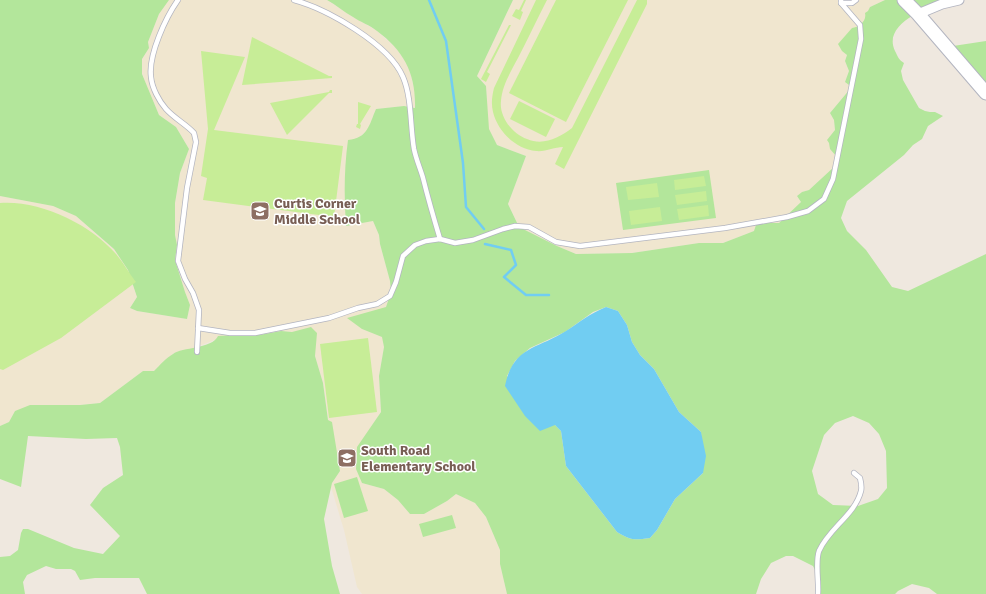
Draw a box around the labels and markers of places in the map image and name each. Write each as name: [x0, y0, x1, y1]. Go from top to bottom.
place label: Curtis Corner Middle School: [274, 195, 361, 228]
school or university icon: Curtis Corner Middle School: [249, 200, 271, 222]
place label: South Road Elementary School: [361, 442, 476, 475]
school or university icon: South Road Elementary School: [336, 447, 358, 469]

